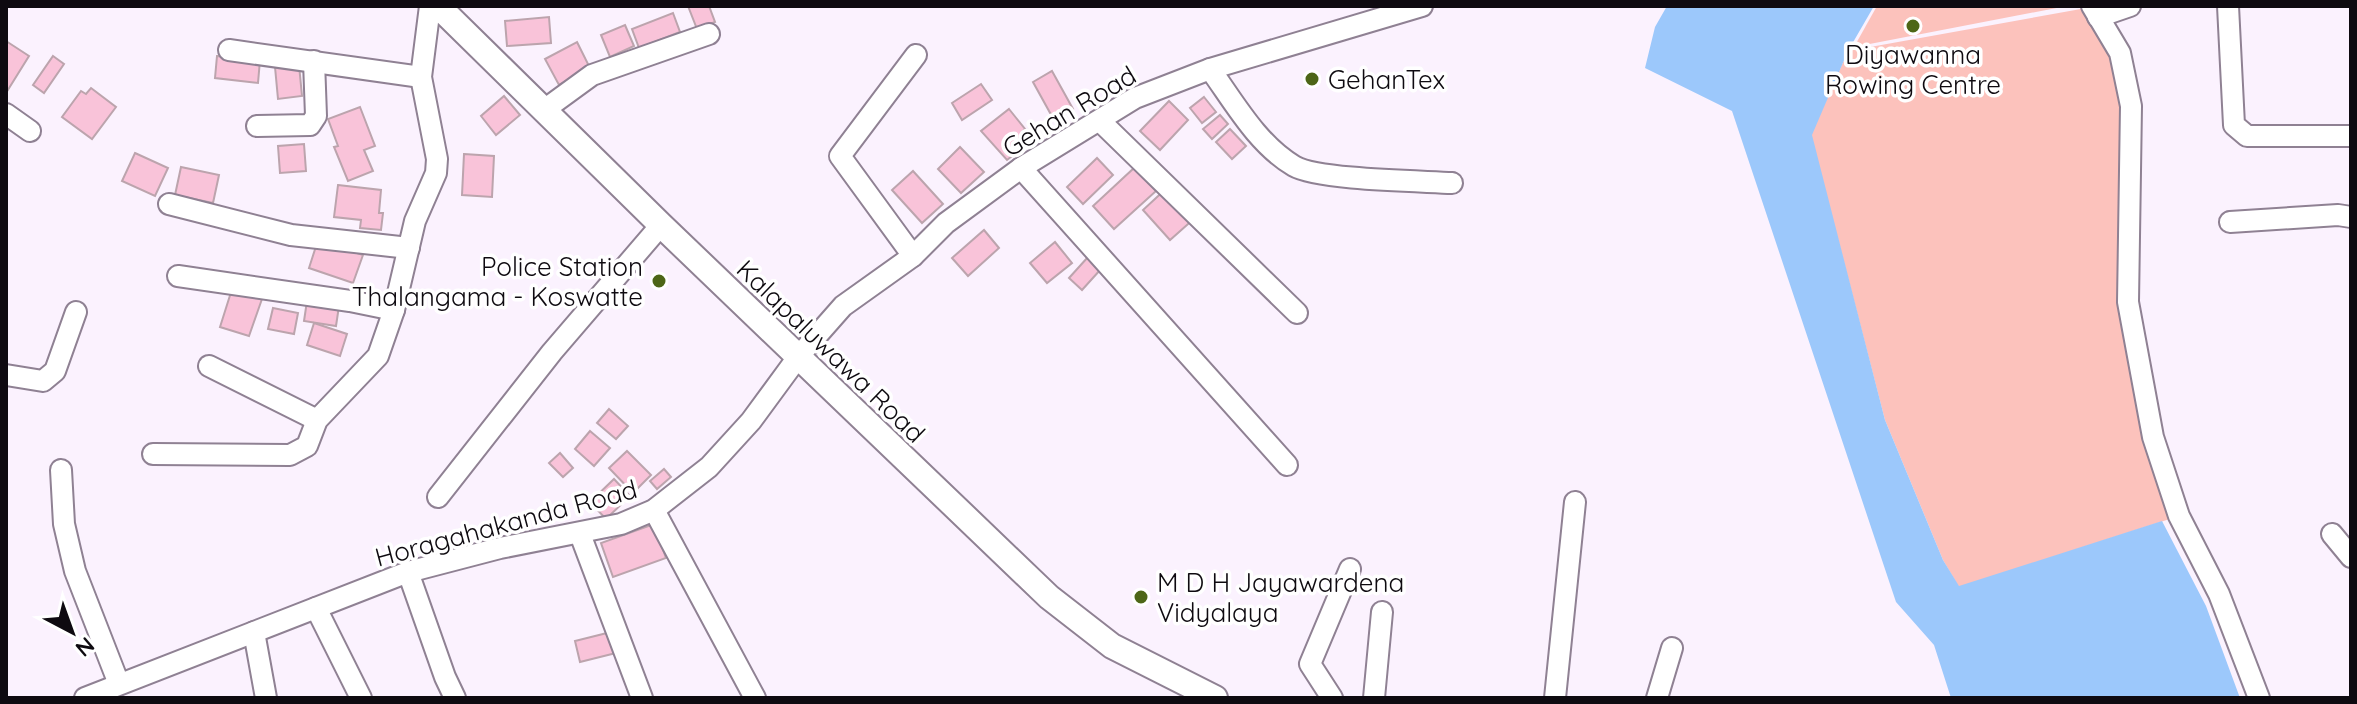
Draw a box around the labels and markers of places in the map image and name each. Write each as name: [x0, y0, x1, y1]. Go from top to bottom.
marker: Diyawanna Rowing Centre: [1904, 17, 1922, 35]
place label: Diyawanna Rowing Centre: [1825, 38, 2001, 101]
place label: GehanTex: [1328, 63, 1445, 96]
marker: GehanTex: [1303, 70, 1321, 88]
place label: Police Station Thalangama - Koswatte: [352, 250, 643, 313]
marker: Police Station Thalangama - Koswatte: [650, 272, 668, 290]
place label: M D H Jayawardena Vidyalaya: [1157, 566, 1404, 629]
marker: M D H Jayawardena Vidyalaya: [1132, 588, 1150, 606]

